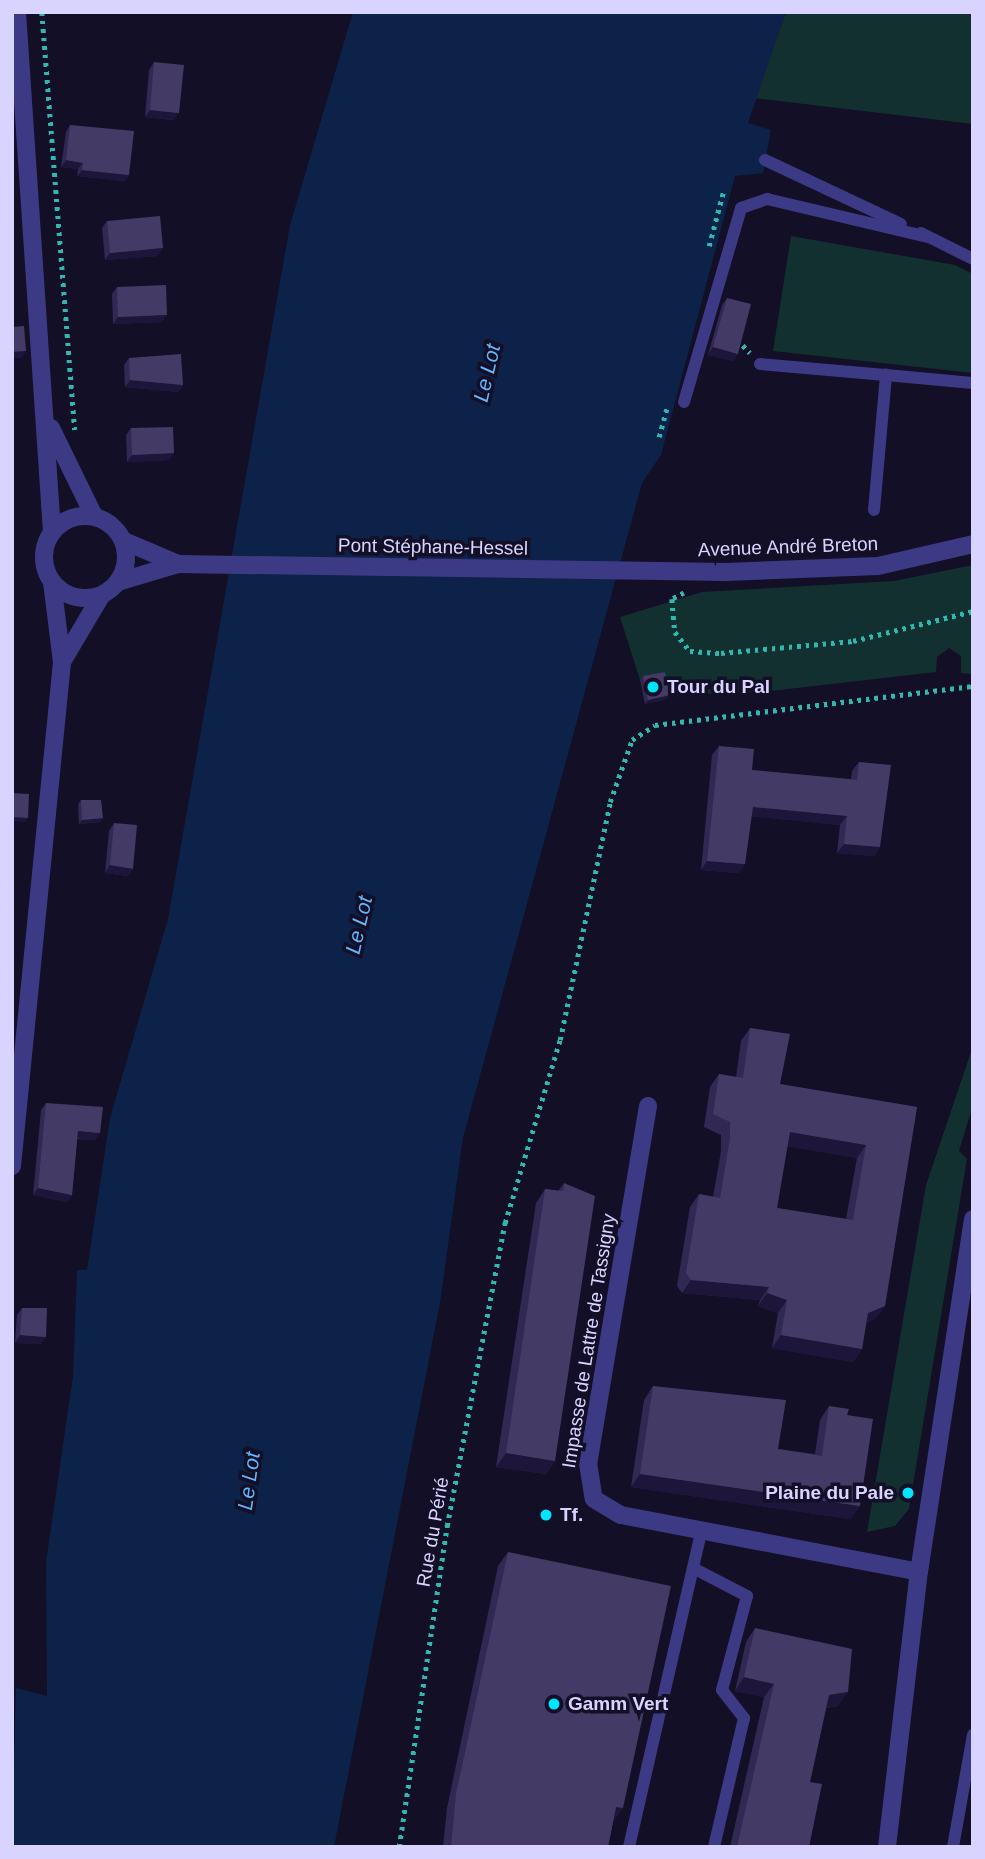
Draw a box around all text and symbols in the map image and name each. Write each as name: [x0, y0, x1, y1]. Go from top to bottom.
water label: Le Lot: [468, 342, 506, 404]
street label: Avenue André Breton: [697, 532, 879, 562]
street label: Pont Stéphane-Hessel: [338, 534, 528, 560]
place label: Tour du Pal: [667, 676, 770, 698]
marker: Tour du Pal: [645, 679, 661, 695]
water label: Le Lot: [340, 894, 378, 956]
street label: Impasse de Lattre de Tassigny: [558, 1212, 620, 1470]
water label: Le Lot: [232, 1450, 266, 1512]
street label: Rue du Périé: [412, 1475, 454, 1589]
place label: Plaine du Pale: [765, 1482, 894, 1504]
marker: Plaine du Pale: [900, 1485, 916, 1501]
place label: Tf.: [560, 1504, 583, 1526]
marker: Tf.: [538, 1507, 554, 1523]
place label: Gamm Vert: [568, 1693, 668, 1715]
marker: Gamm Vert: [546, 1696, 562, 1712]

